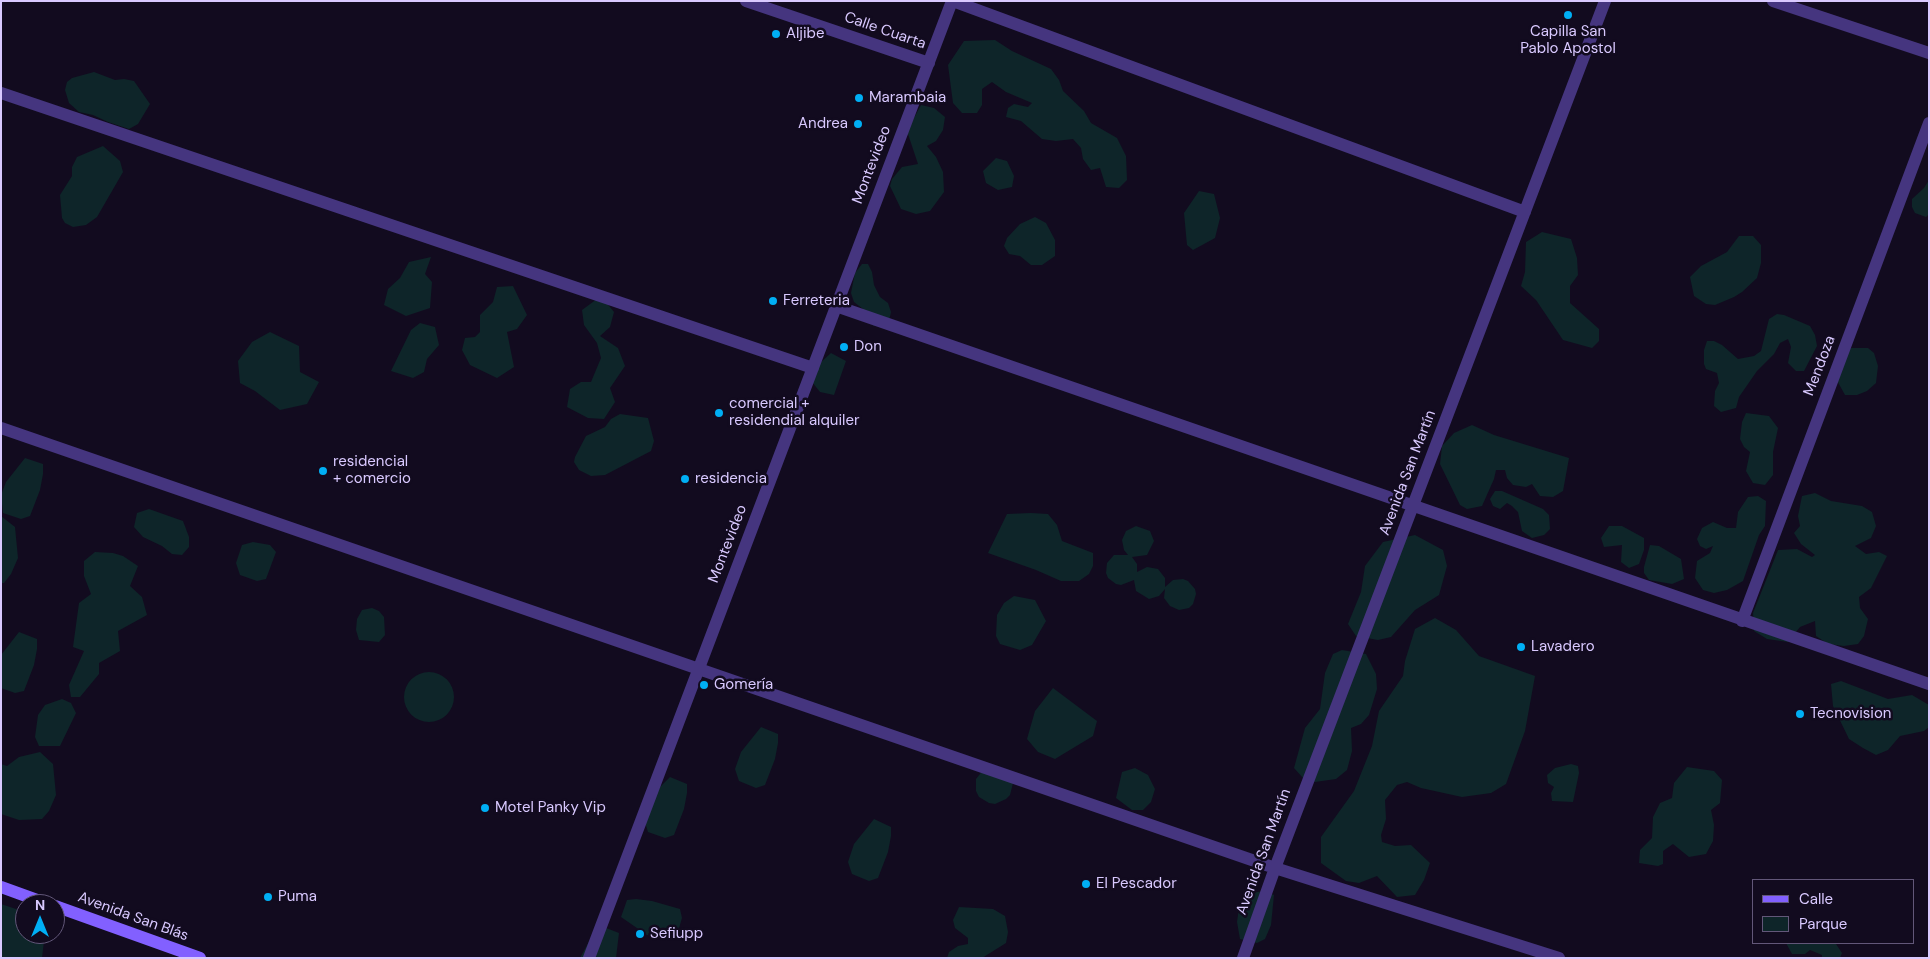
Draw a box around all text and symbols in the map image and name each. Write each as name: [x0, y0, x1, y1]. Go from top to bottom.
street label: Calle Cuarta: [842, 9, 928, 53]
marker: Capilla San Pablo Apostol: [1562, 9, 1574, 21]
place label: Capilla San Pablo Apostol: [1520, 23, 1616, 58]
place label: Aljibe: [786, 25, 824, 43]
marker: Aljibe: [770, 28, 782, 40]
place label: Marambaia: [869, 89, 946, 107]
marker: Marambaia: [853, 92, 865, 104]
place label: Andrea: [798, 115, 848, 133]
marker: Andrea: [852, 118, 864, 130]
street label: Montevideo: [849, 123, 895, 207]
place label: Ferreteria: [783, 292, 850, 310]
marker: Ferreteria: [767, 295, 779, 307]
street label: Mendoza: [1800, 333, 1840, 399]
place label: Don: [854, 338, 882, 356]
marker: Don: [838, 341, 850, 353]
place label: comercial + residendial alquiler: [729, 395, 859, 430]
marker: comercial + residendial alquiler: [713, 407, 725, 419]
street label: Avenida San Martín: [1376, 408, 1440, 538]
place label: residencial + comercio: [333, 453, 411, 488]
marker: residencial + comercio: [317, 465, 329, 477]
place label: residencia: [695, 470, 767, 488]
marker: residencia: [679, 473, 691, 485]
street label: Montevideo: [705, 502, 751, 586]
place label: Lavadero: [1531, 638, 1595, 656]
marker: Lavadero: [1515, 641, 1527, 653]
place label: Gomería: [714, 676, 773, 694]
marker: Gomería: [698, 679, 710, 691]
place label: Tecnovision: [1810, 705, 1891, 723]
marker: Tecnovision: [1794, 708, 1806, 720]
street label: Avenida San Martín: [1233, 787, 1295, 917]
place label: Motel Panky Vip: [495, 799, 606, 817]
marker: Motel Panky Vip: [479, 802, 491, 814]
place label: El Pescador: [1096, 875, 1177, 893]
marker: El Pescador: [1080, 878, 1092, 890]
legend: [1752, 879, 1915, 944]
place label: Puma: [278, 888, 317, 906]
street label: Avenida San Blás: [75, 889, 191, 945]
text: Calle: [1799, 889, 1833, 909]
marker: Puma: [262, 891, 274, 903]
north arrow: [15, 894, 65, 944]
text: N: [35, 896, 45, 914]
text: Parque: [1799, 914, 1847, 934]
place label: Sefiupp: [650, 925, 703, 943]
marker: Sefiupp: [634, 928, 646, 940]

